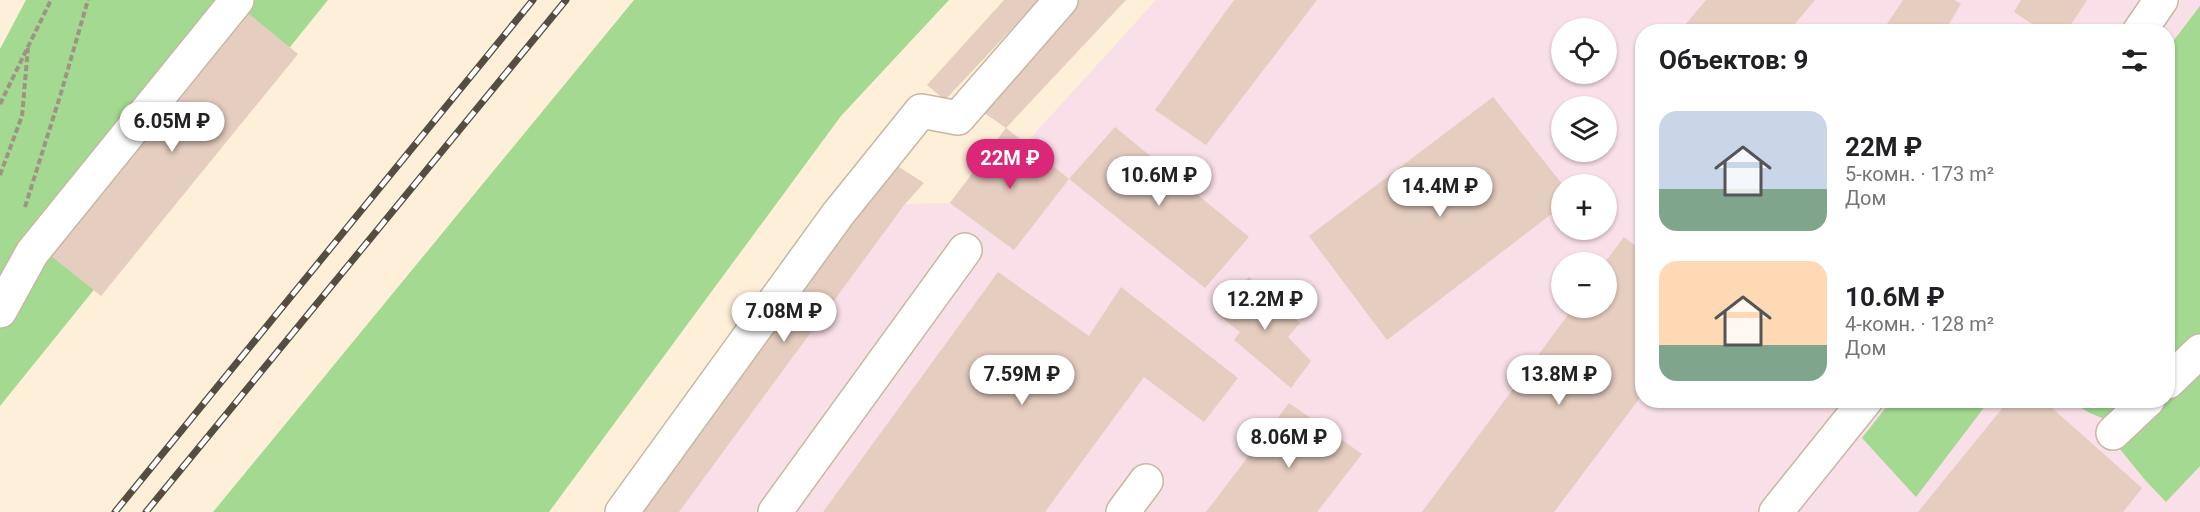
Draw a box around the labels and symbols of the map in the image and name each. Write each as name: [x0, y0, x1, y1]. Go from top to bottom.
pin: 6.05M ₽: [117, 102, 227, 153]
pin: 22M ₽: [968, 139, 1052, 190]
pin: 10.6M ₽: [1104, 156, 1214, 207]
pin: 14.4M ₽: [1385, 167, 1495, 218]
pin: 12.2M ₽: [1210, 280, 1320, 331]
pin: 7.08M ₽: [729, 292, 839, 343]
pin: 7.59M ₽: [967, 355, 1077, 406]
pin: 13.8M ₽: [1504, 355, 1614, 406]
pin: 8.06M ₽: [1234, 418, 1344, 469]

